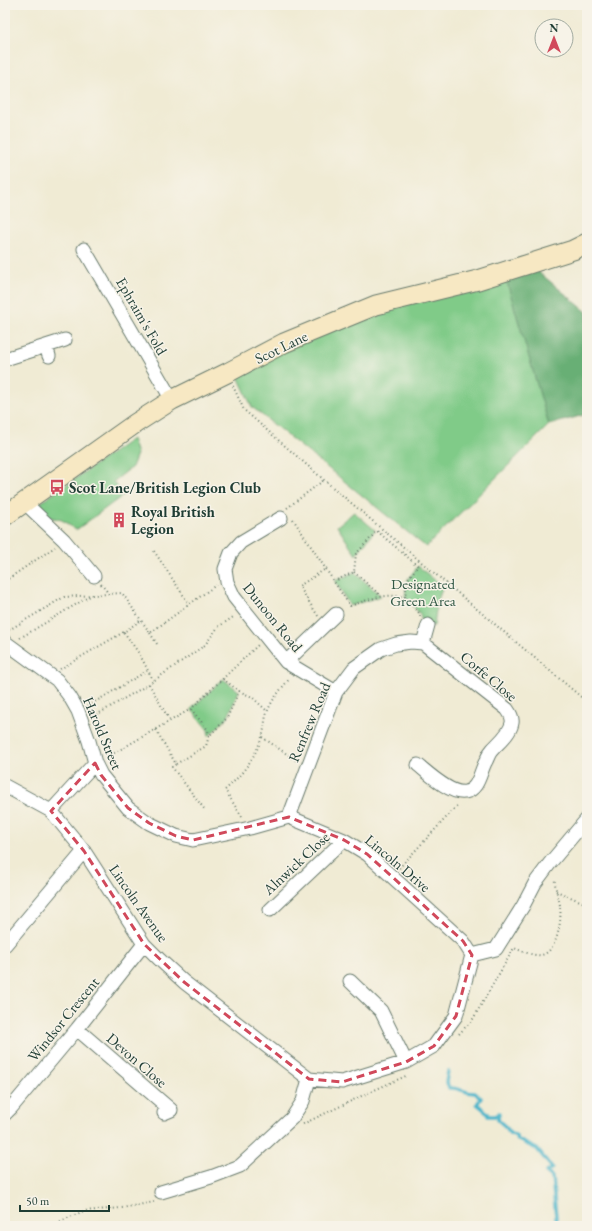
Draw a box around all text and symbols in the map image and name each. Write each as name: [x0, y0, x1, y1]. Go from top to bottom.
north arrow: [534, 18, 574, 58]
text: N: [550, 21, 559, 35]
street label: Ephraim's Fold: [112, 274, 172, 359]
street label: Scot Lane: [251, 326, 311, 368]
bus stop icon: Scot Lane/British Legion Club: [48, 478, 66, 496]
place label: Scot Lane/British Legion Club: [69, 478, 261, 497]
place label: Royal British Legion: [131, 502, 215, 538]
building icon: Royal British Legion: [110, 511, 128, 529]
park label: Designated Green Area: [390, 574, 456, 610]
street label: Dunoon Road: [239, 578, 307, 656]
street label: Corfe Close: [457, 647, 522, 705]
street label: Renfrew Road: [284, 679, 334, 765]
street label: Harold Street: [79, 694, 127, 773]
street label: Alnwick Close: [258, 827, 333, 899]
street label: Lincoln Drive: [361, 830, 435, 896]
street label: Lincoln Avenue: [105, 860, 173, 946]
street label: Windsor Crescent: [23, 973, 103, 1065]
street label: Devon Close: [103, 1029, 171, 1092]
scale bar: [20, 1187, 109, 1213]
text: 50 m: [26, 1193, 50, 1209]

